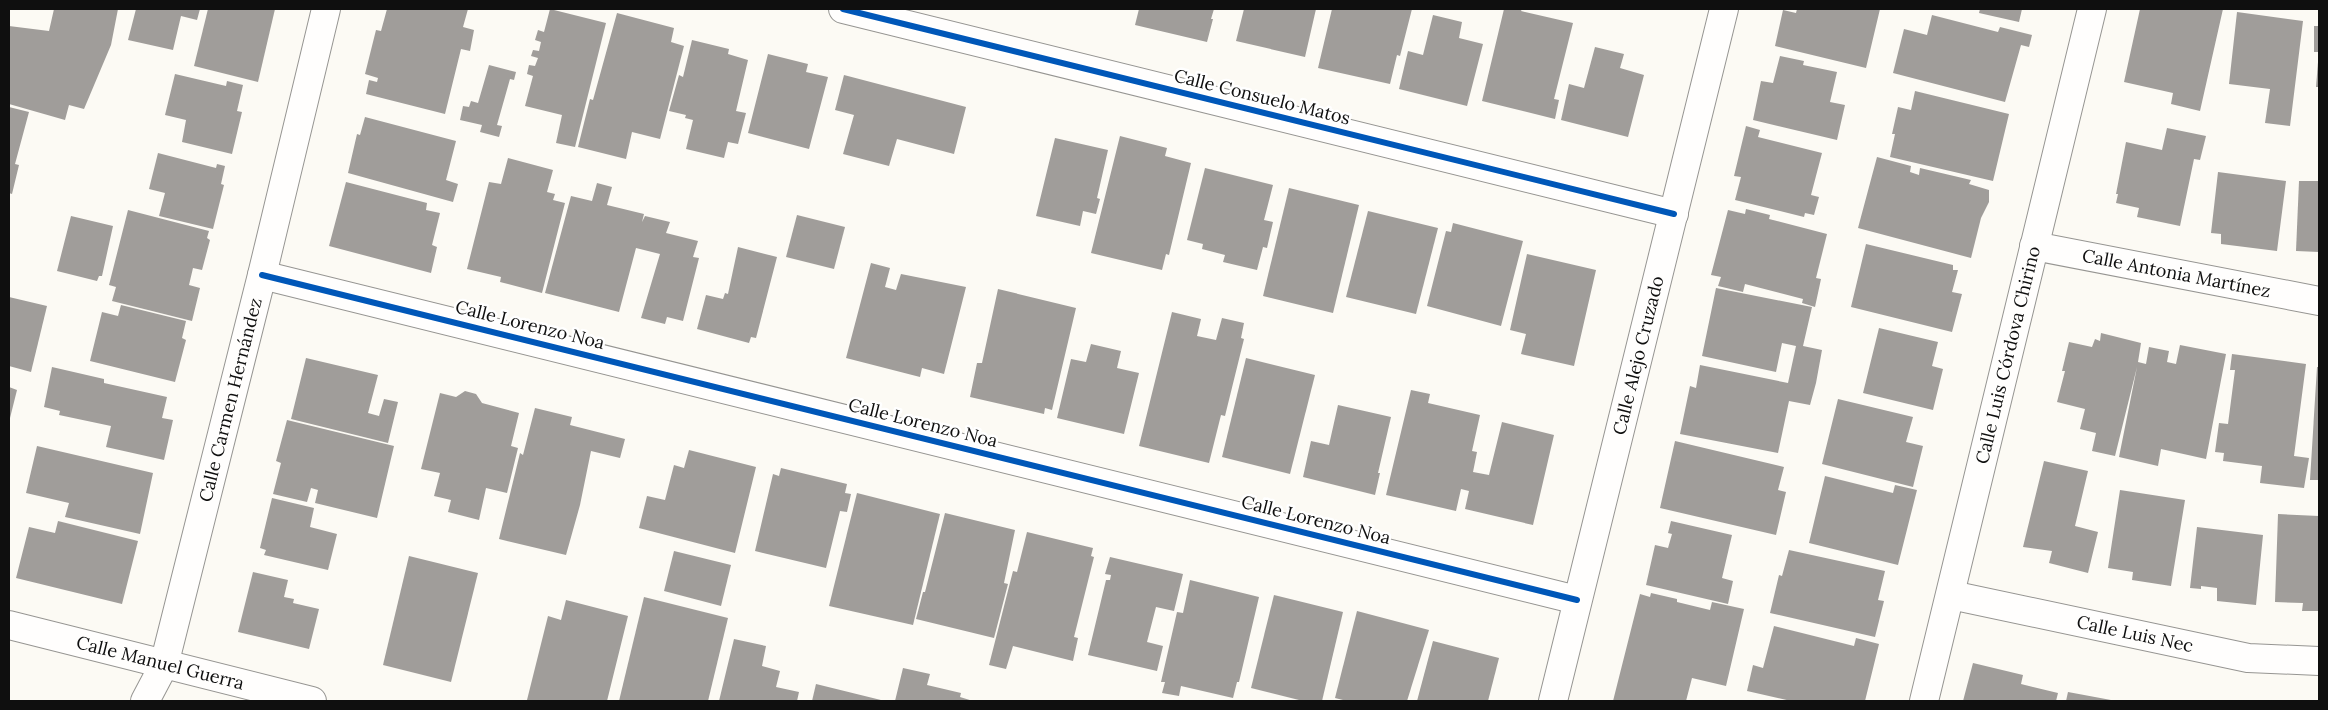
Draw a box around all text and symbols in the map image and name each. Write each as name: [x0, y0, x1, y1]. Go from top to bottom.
street label: Calle Consuelo Matos: [1172, 63, 1353, 130]
street label: Calle Luis Córdova Chirino: [1970, 244, 2045, 466]
street label: Calle Antonia Martínez: [2080, 244, 2273, 302]
street label: Calle Alejo Cruzado: [1607, 273, 1669, 437]
street label: Calle Carmen Hernández: [193, 295, 267, 504]
street label: Calle Lorenzo Noa: [453, 295, 607, 354]
street label: Calle Lorenzo Noa: [846, 393, 1000, 452]
street label: Calle Lorenzo Noa: [1239, 490, 1393, 549]
street label: Calle Luis Nec: [2075, 610, 2195, 657]
street label: Calle Manuel Guerra: [74, 630, 247, 695]

